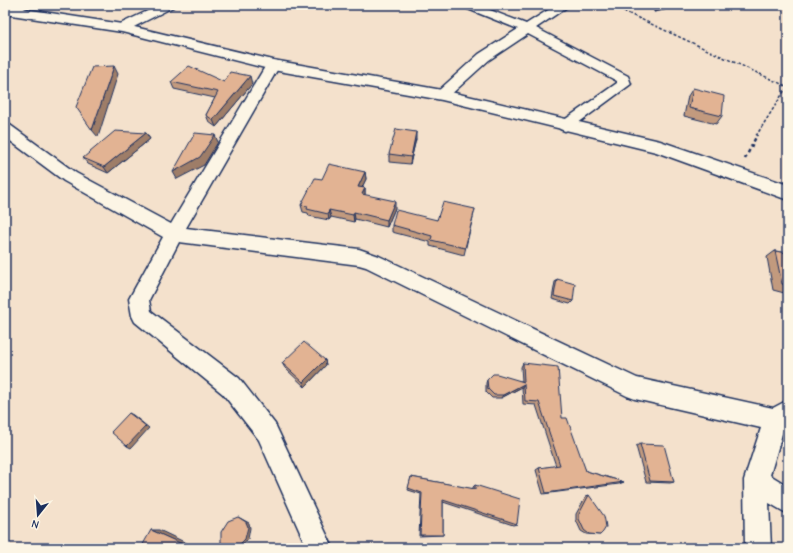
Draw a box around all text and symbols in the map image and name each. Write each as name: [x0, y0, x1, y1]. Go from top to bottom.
north arrow: [18, 495, 58, 535]
text: N: [30, 517, 41, 531]

